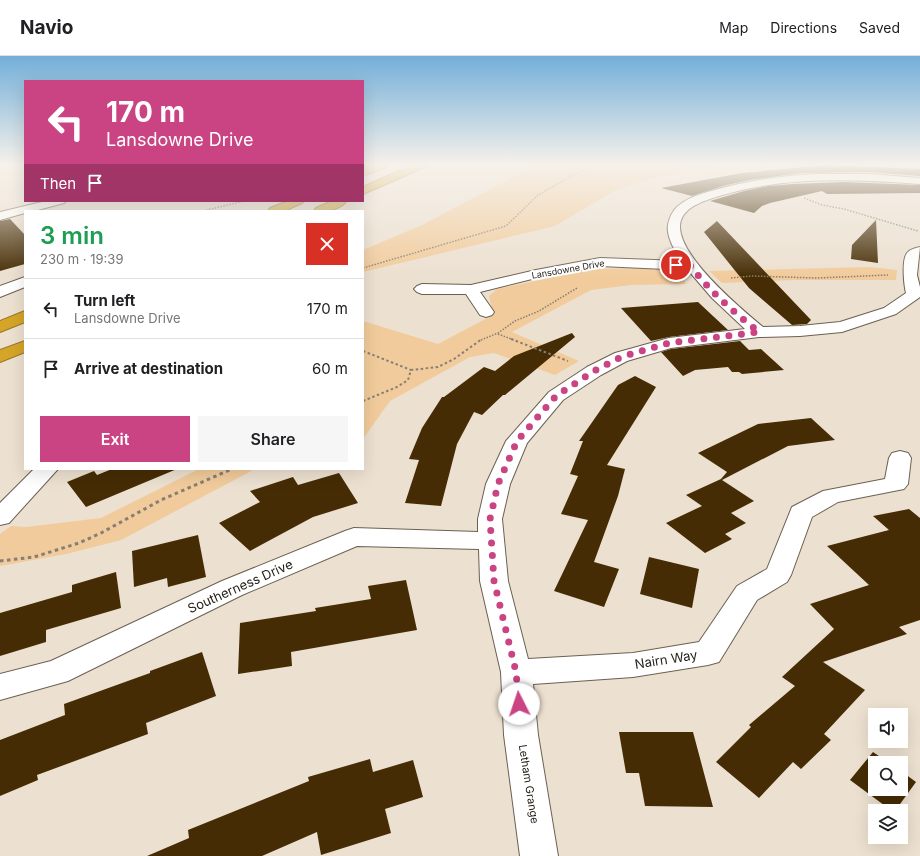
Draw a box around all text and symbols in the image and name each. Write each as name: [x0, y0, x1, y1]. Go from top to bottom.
text: Navio: [20, 16, 73, 39]
text: Map: [719, 19, 748, 36]
text: Directions: [770, 19, 837, 36]
text: Saved: [859, 19, 900, 36]
text: 170 m: [106, 95, 185, 129]
icon: left: [40, 96, 92, 148]
text: Lansdowne Drive: [106, 129, 254, 150]
icon: arrive: [84, 172, 106, 194]
text: Then: [40, 174, 76, 193]
text: 3 min: [40, 221, 104, 250]
button: close: [306, 223, 348, 265]
pin: [659, 248, 693, 282]
text: 230 m · 19:39: [40, 251, 123, 267]
icon: arrive: [665, 254, 687, 276]
street label: Lansdowne Drive: [531, 257, 605, 281]
text: Turn left: [74, 291, 135, 310]
icon: left: [40, 298, 62, 320]
text: 170 m: [307, 299, 348, 318]
text: Lansdowne Drive: [74, 310, 181, 326]
icon: arrive: [40, 358, 62, 380]
text: Arrive at destination: [74, 359, 223, 378]
text: 60 m: [312, 359, 348, 378]
button: Exit: [40, 416, 190, 462]
button: Share: [198, 416, 348, 462]
street label: Southerness Drive: [185, 556, 295, 616]
street label: Nairn Way: [634, 646, 698, 672]
position arrow: [498, 683, 540, 725]
map controls: [868, 708, 908, 844]
button: sound: [868, 708, 908, 748]
street label: Letham Grange: [516, 743, 542, 825]
button: search: [868, 756, 908, 796]
button: layers: [868, 804, 908, 844]

